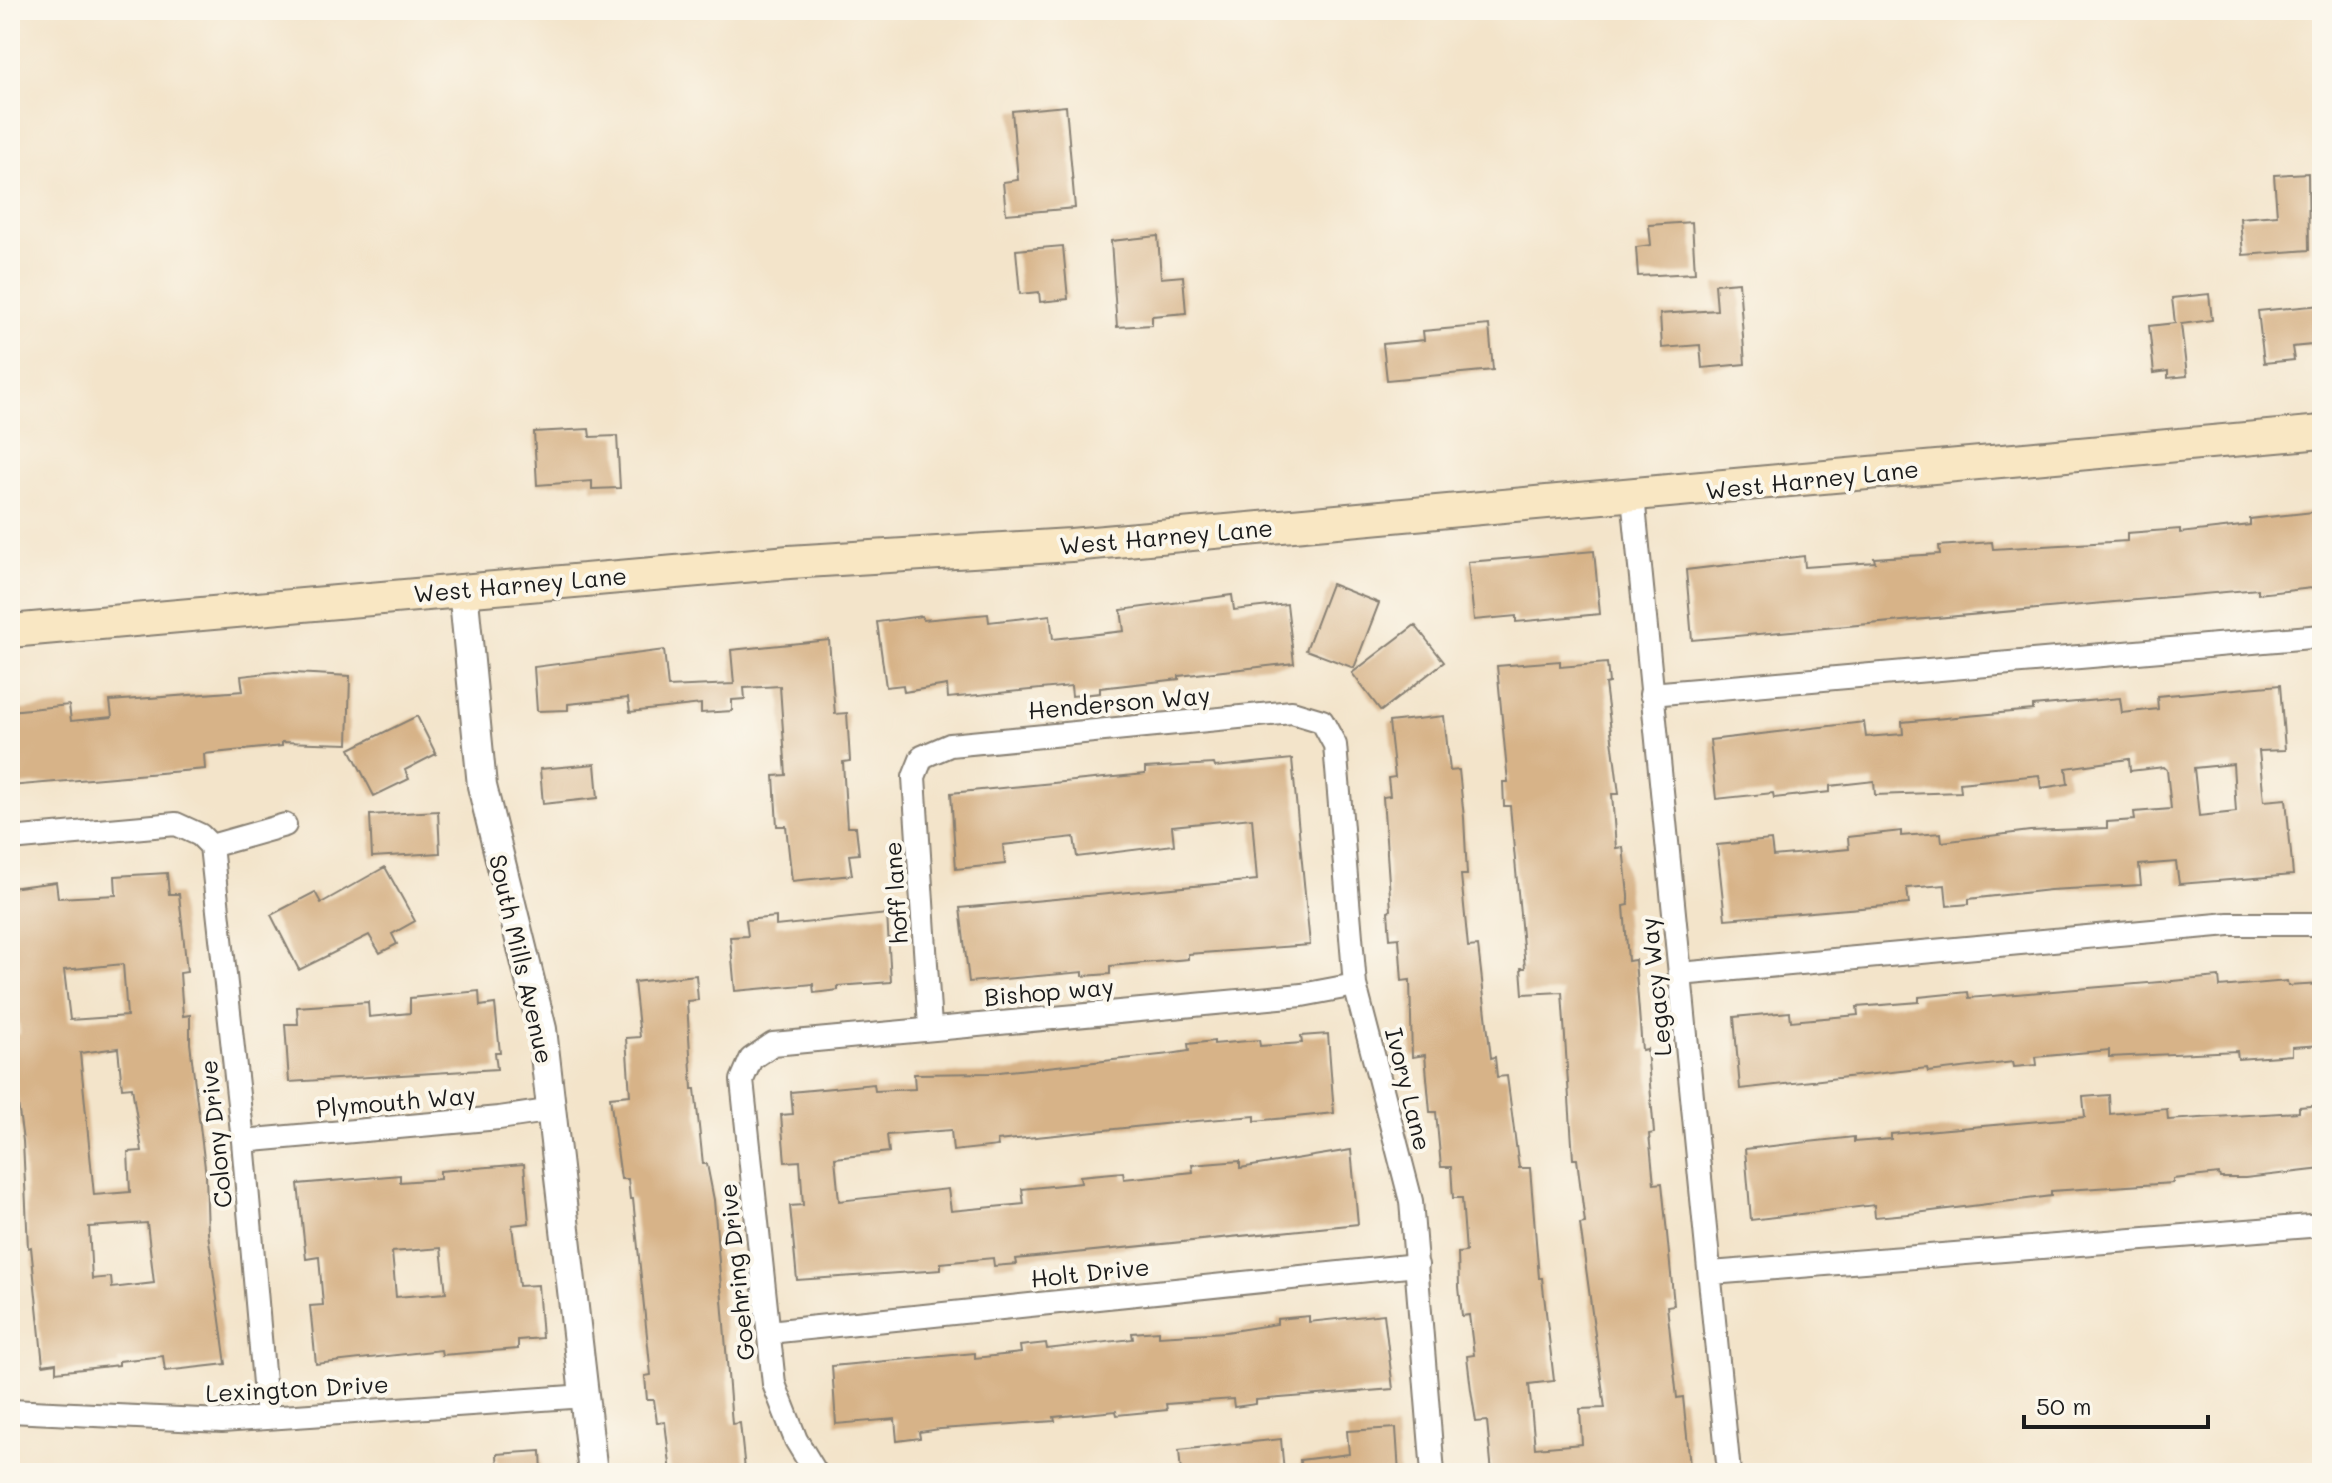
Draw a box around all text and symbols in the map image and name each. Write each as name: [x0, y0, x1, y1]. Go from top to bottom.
street label: West Harney Lane: [1704, 452, 1920, 506]
street label: West Harney Lane: [1058, 511, 1274, 561]
street label: West Harney Lane: [412, 559, 628, 609]
street label: Henderson Way: [1027, 679, 1211, 725]
street label: hoff lane: [876, 840, 914, 946]
street label: South Mills Avenue: [483, 851, 561, 1067]
street label: Legacy Way: [1632, 916, 1678, 1058]
street label: Bishop way: [983, 970, 1115, 1012]
street label: Ivory Lane: [1379, 1024, 1439, 1154]
street label: Colony Drive: [192, 1059, 238, 1209]
street label: Plymouth Way: [315, 1079, 477, 1123]
street label: Goehring Drive: [711, 1182, 761, 1362]
street label: Holt Drive: [1029, 1250, 1151, 1294]
street label: Lexington Drive: [205, 1368, 389, 1408]
scale bar: [2024, 1379, 2208, 1429]
text: 50 m: [2036, 1390, 2092, 1421]

